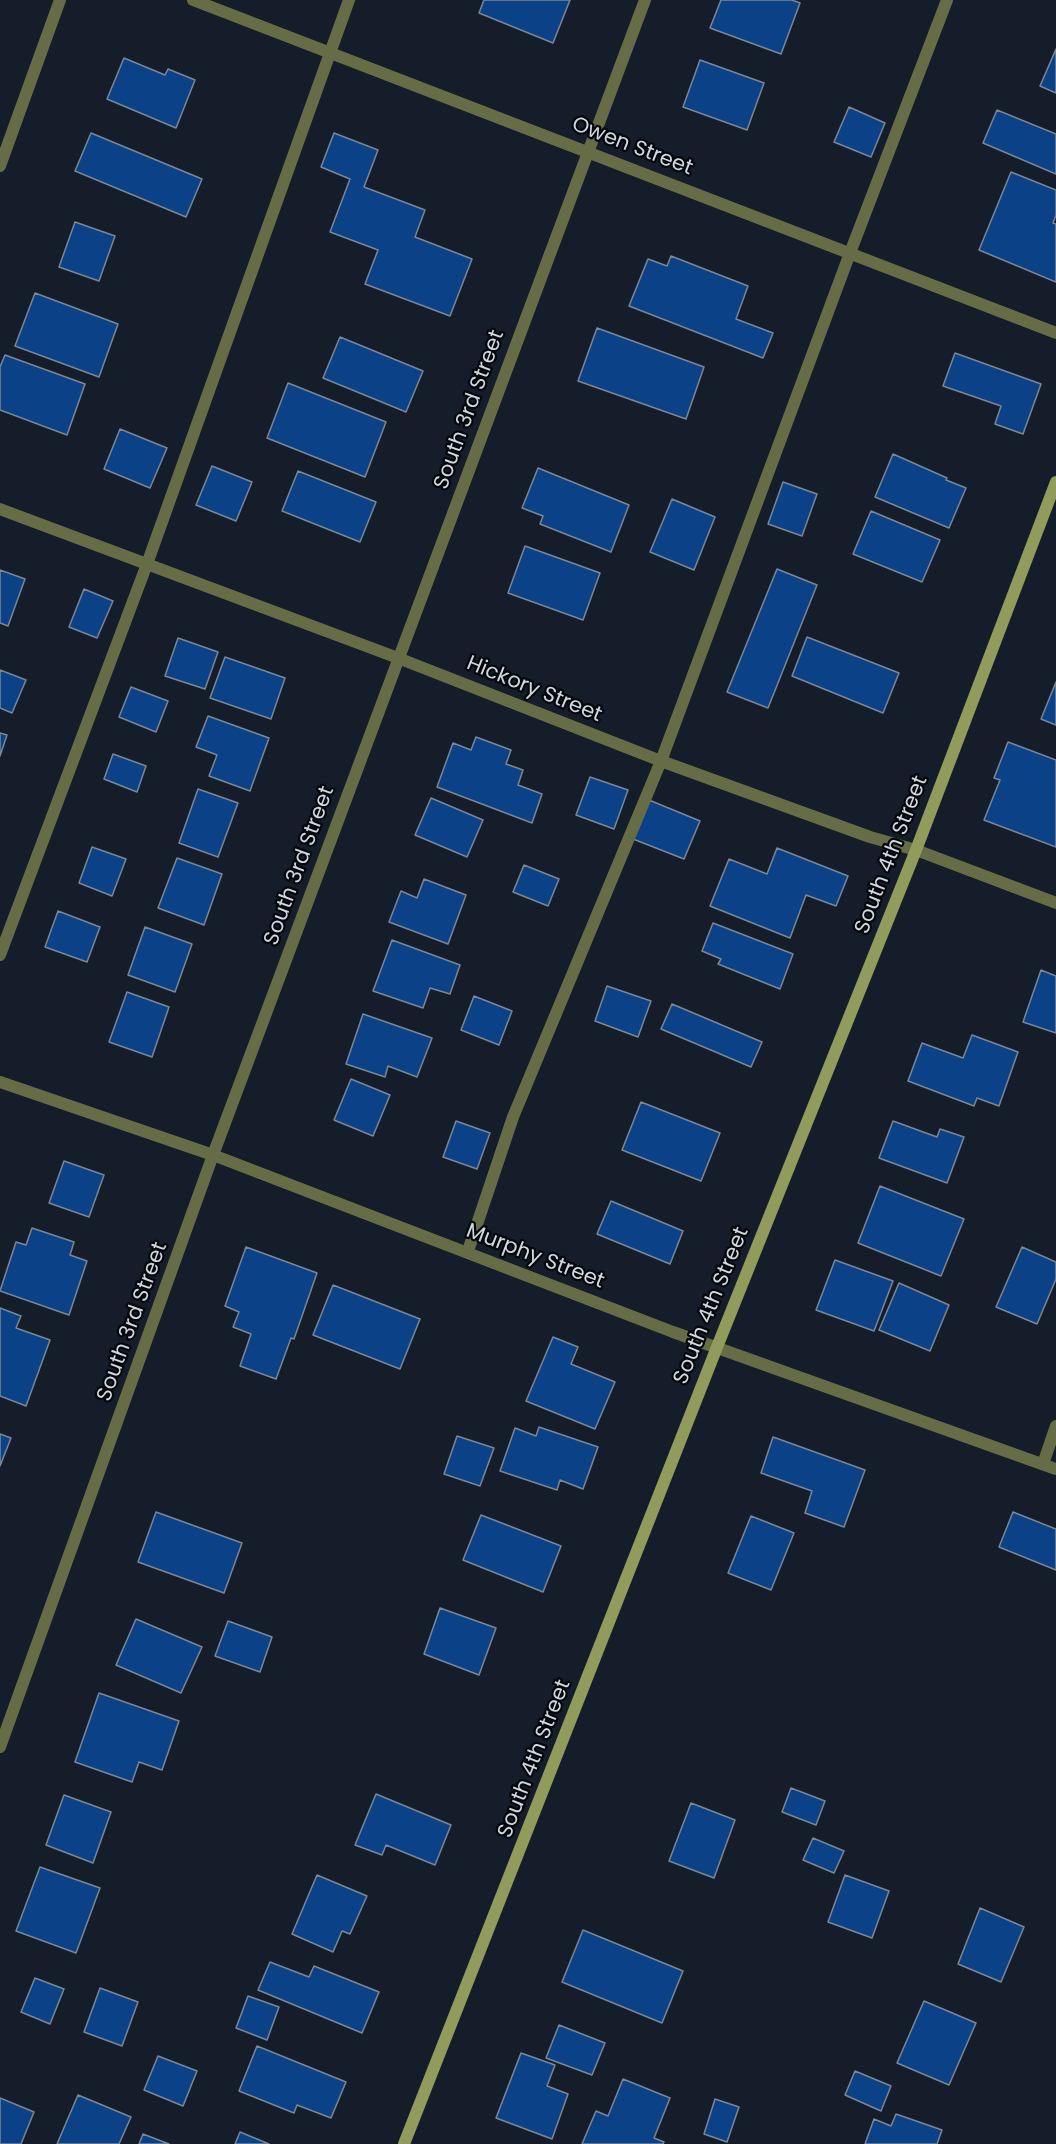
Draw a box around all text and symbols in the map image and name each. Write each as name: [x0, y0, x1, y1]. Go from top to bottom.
street label: Owen Street: [568, 112, 696, 182]
street label: South 3rd Street: [430, 327, 510, 493]
street label: Hickory Street: [463, 651, 605, 729]
street label: South 4th Street: [850, 772, 934, 938]
street label: South 3rd Street: [260, 783, 340, 949]
street label: Murphy Street: [462, 1219, 608, 1295]
street label: South 4th Street: [669, 1224, 755, 1388]
street label: South 3rd Street: [93, 1239, 173, 1405]
street label: South 4th Street: [493, 1676, 577, 1842]

